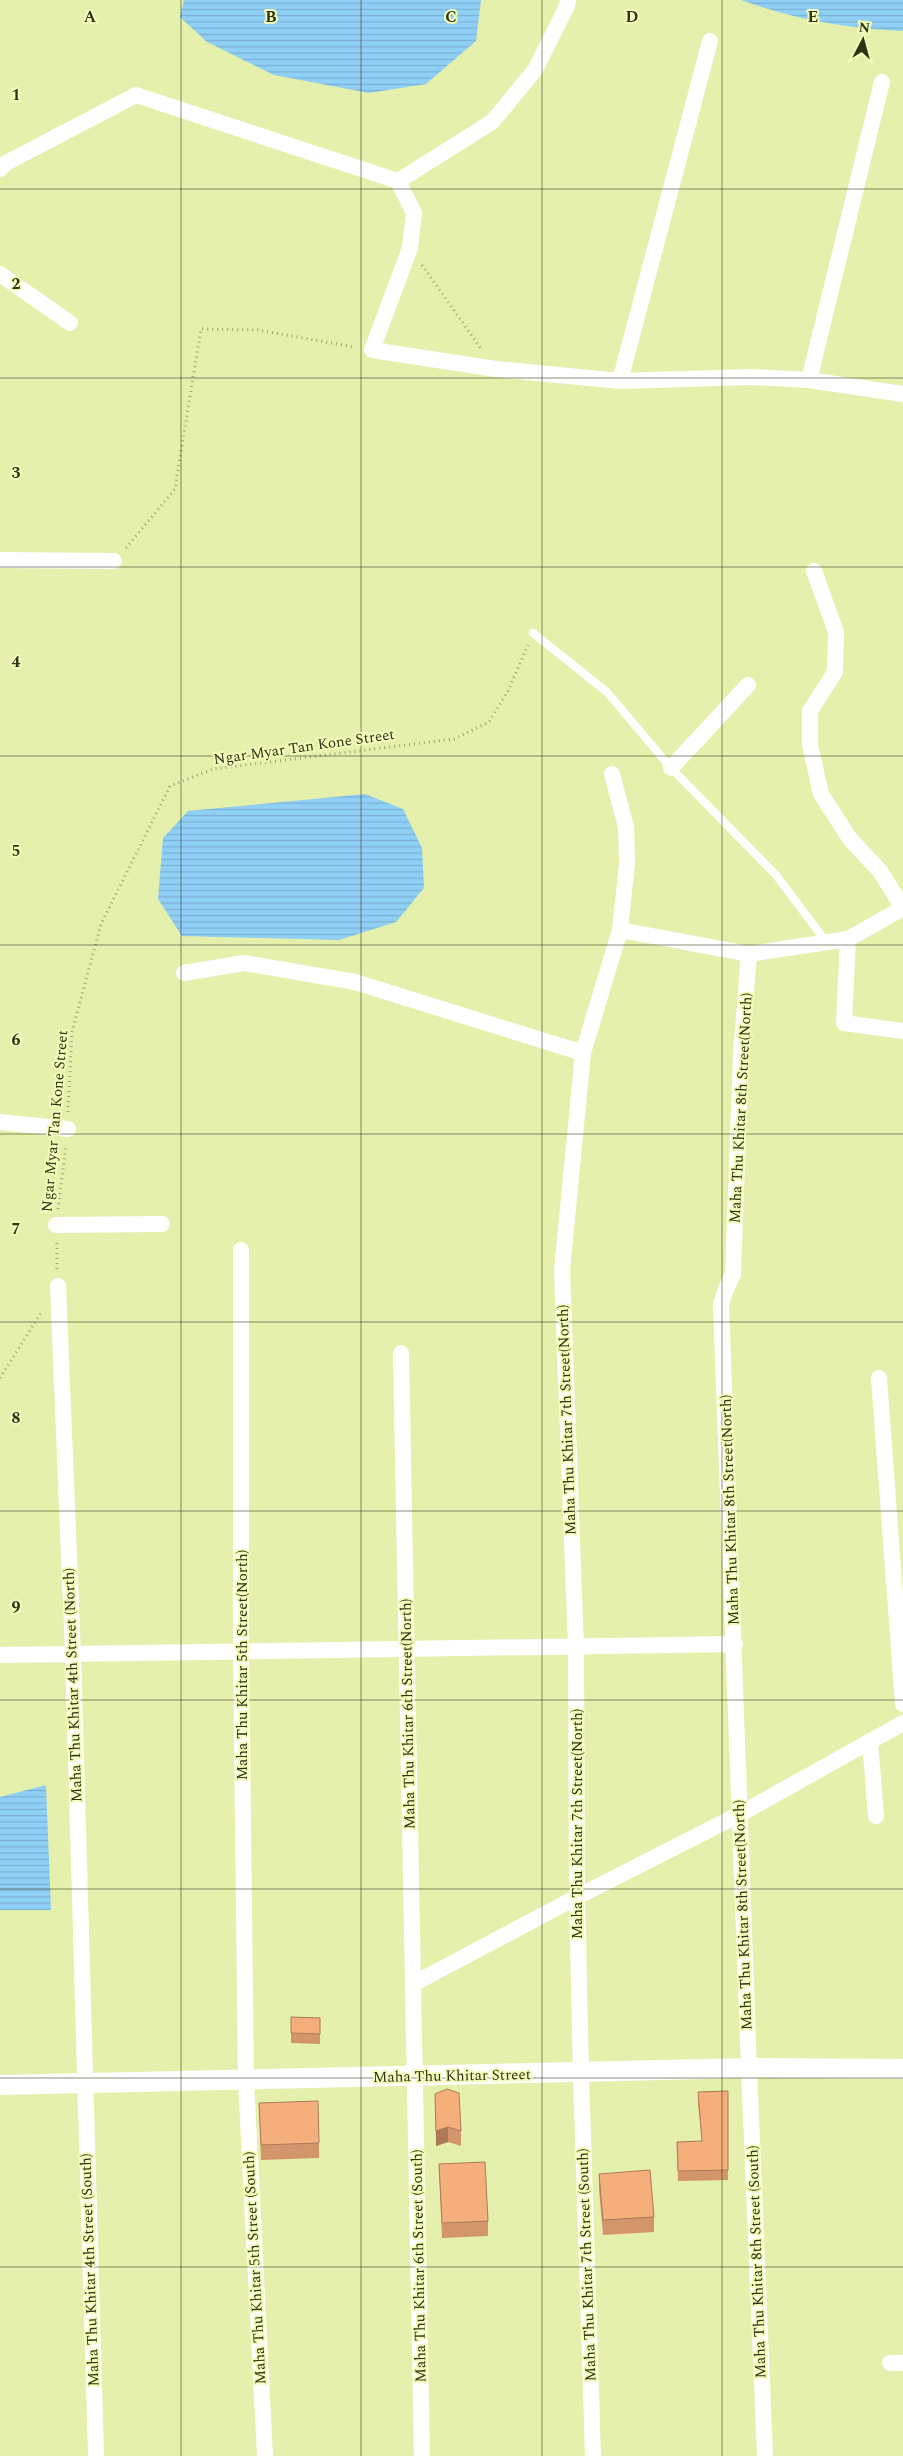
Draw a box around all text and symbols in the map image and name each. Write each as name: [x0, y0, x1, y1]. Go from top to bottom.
text: A: [84, 5, 97, 29]
text: B: [265, 5, 277, 29]
text: C: [445, 5, 457, 29]
text: D: [626, 5, 639, 29]
text: E: [808, 5, 818, 29]
north arrow: [838, 15, 888, 65]
text: N: [858, 17, 871, 39]
text: 1: [12, 83, 20, 107]
text: 2: [12, 272, 21, 296]
text: 3: [12, 461, 21, 485]
text: 4: [12, 650, 21, 674]
street label: Ngar Myar Tan Kone Street: [212, 723, 396, 771]
text: 5: [12, 839, 20, 863]
street label: Maha Thu Khitar 8th Street(North): [723, 992, 759, 1224]
text: 6: [12, 1028, 21, 1052]
street label: Ngar Myar Tan Kone Street: [36, 1029, 74, 1213]
text: 7: [12, 1217, 21, 1241]
street label: Maha Thu Khitar 7th Street(North): [551, 1304, 583, 1536]
street label: Maha Thu Khitar 8th Street(North): [714, 1394, 746, 1626]
text: 8: [12, 1406, 21, 1430]
street label: Maha Thu Khitar 5th Street(North): [231, 1550, 254, 1780]
street label: Maha Thu Khitar 4th Street (North): [57, 1567, 89, 1803]
text: 9: [12, 1595, 21, 1619]
street label: Maha Thu Khitar 6th Street(North): [394, 1598, 422, 1830]
street label: Maha Thu Khitar 7th Street(North): [566, 1709, 589, 1939]
street label: Maha Thu Khitar 8th Street(North): [727, 1799, 759, 2031]
street label: Maha Thu Khitar Street: [373, 2063, 531, 2089]
street label: Maha Thu Khitar 8th Street (South): [741, 2145, 773, 2379]
street label: Maha Thu Khitar 7th Street (South): [571, 2148, 603, 2382]
street label: Maha Thu Khitar 6th Street (South): [405, 2149, 433, 2383]
street label: Maha Thu Khitar 5th Street (South): [237, 2151, 273, 2385]
street label: Maha Thu Khitar 4th Street (South): [74, 2153, 106, 2387]

